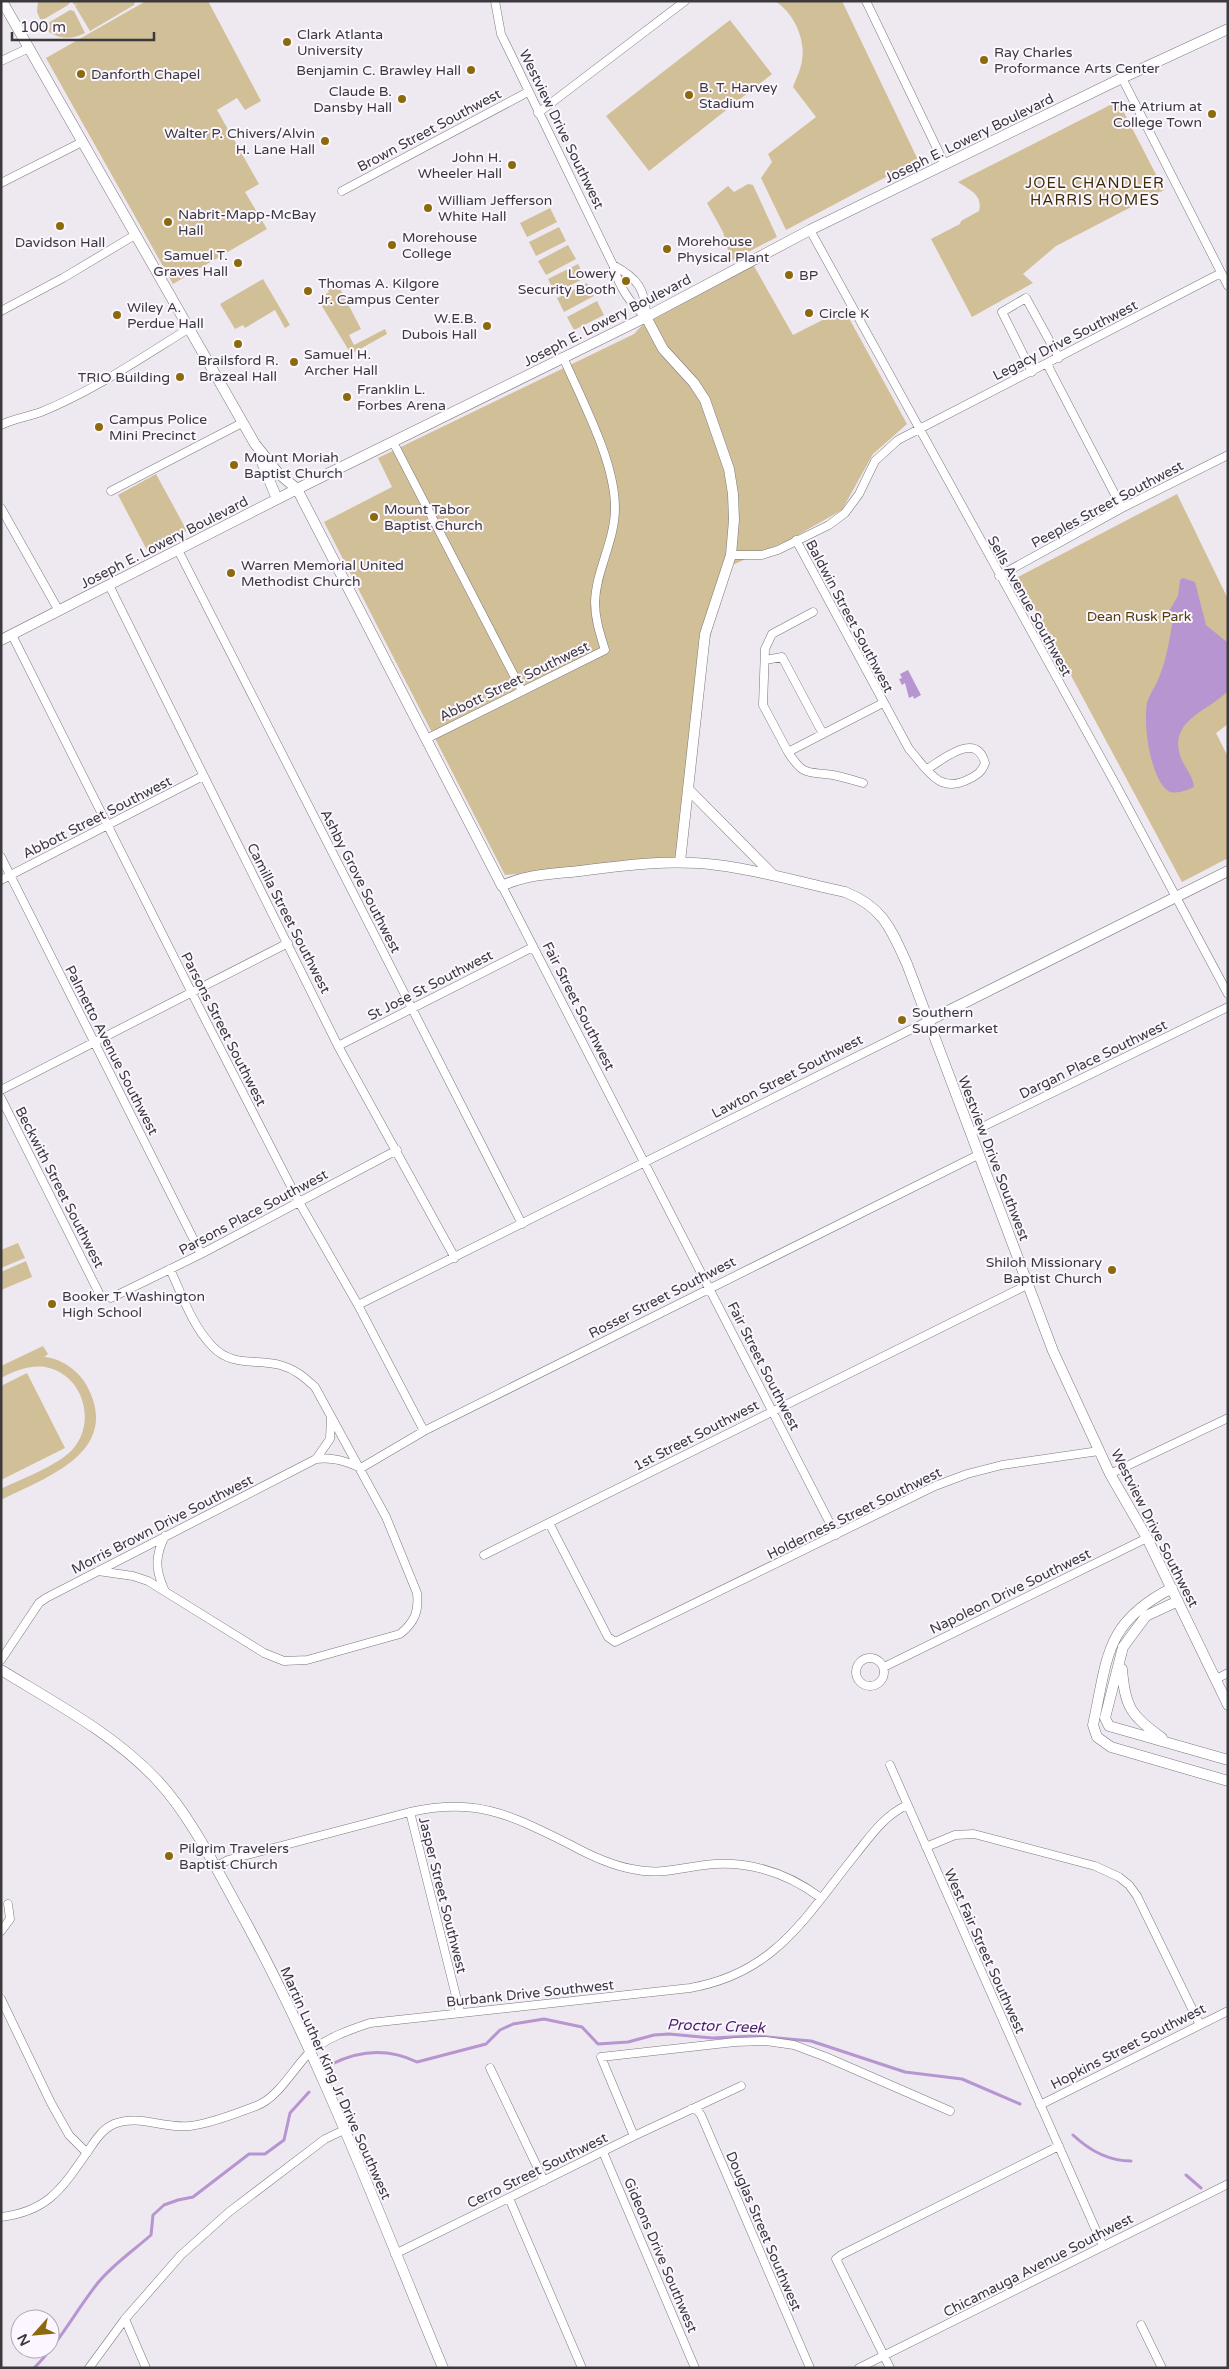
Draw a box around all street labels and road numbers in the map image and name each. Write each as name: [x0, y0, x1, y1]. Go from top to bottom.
street label: Westview Drive Southwest: [515, 47, 608, 212]
street label: Brown Street Southwest: [354, 85, 505, 176]
street label: Joseph E. Lowery Boulevard: [882, 90, 1057, 187]
street label: Joseph E. Lowery Boulevard: [520, 271, 694, 370]
street label: Legacy Drive Southwest: [990, 296, 1141, 384]
street label: Peeples Street Southwest: [1028, 457, 1187, 552]
street label: Joseph E. Lowery Boulevard: [77, 493, 251, 592]
street label: Sells Avenue Southwest: [984, 533, 1076, 680]
street label: Baldwin Street Southwest: [802, 537, 897, 696]
street label: Abbott Street Southwest: [436, 637, 593, 725]
street label: Abbott Street Southwest: [20, 772, 175, 862]
street label: Ashby Grove Southwest: [317, 807, 405, 956]
street label: Camilla Street Southwest: [243, 840, 334, 997]
street label: Fair Street Southwest: [539, 939, 619, 1074]
street label: St Jose St Southwest: [365, 946, 496, 1024]
street label: Parsons Street Southwest: [177, 949, 270, 1110]
street label: Palmetto Avenue Southwest: [61, 963, 162, 1138]
street label: Dargan Place Southwest: [1017, 1016, 1170, 1103]
street label: Lawton Street Southwest: [709, 1031, 866, 1122]
street label: Westview Drive Southwest: [954, 1073, 1033, 1244]
street label: Beckwith Street Southwest: [11, 1104, 108, 1271]
street label: Parsons Place Southwest: [176, 1166, 331, 1259]
street label: Rosser Street Southwest: [586, 1253, 739, 1342]
street label: Fair Street Southwest: [724, 1299, 804, 1434]
street label: 1st Street Southwest: [631, 1396, 762, 1474]
street label: Westview Drive Southwest: [1107, 1446, 1202, 1611]
street label: Holderness Street Southwest: [764, 1463, 945, 1563]
street label: Morris Brown Drive Southwest: [69, 1471, 256, 1578]
street label: Napoleon Drive Southwest: [927, 1545, 1094, 1638]
street label: Jasper Street Southwest: [415, 1815, 470, 1976]
street label: West Fair Street Southwest: [940, 1866, 1029, 2037]
street label: Martin Luther King Jr Drive Southwest: [276, 1964, 395, 2203]
street label: Burbank Drive Southwest: [445, 1976, 615, 2011]
street label: Hopkins Street Southwest: [1048, 2000, 1209, 2093]
street label: Cerro Street Southwest: [464, 2129, 611, 2212]
street label: Douglas Street Southwest: [722, 2149, 805, 2314]
street label: Gideons Drive Southwest: [620, 2175, 701, 2336]
street label: Chicamauga Avenue Southwest: [941, 2210, 1137, 2321]

